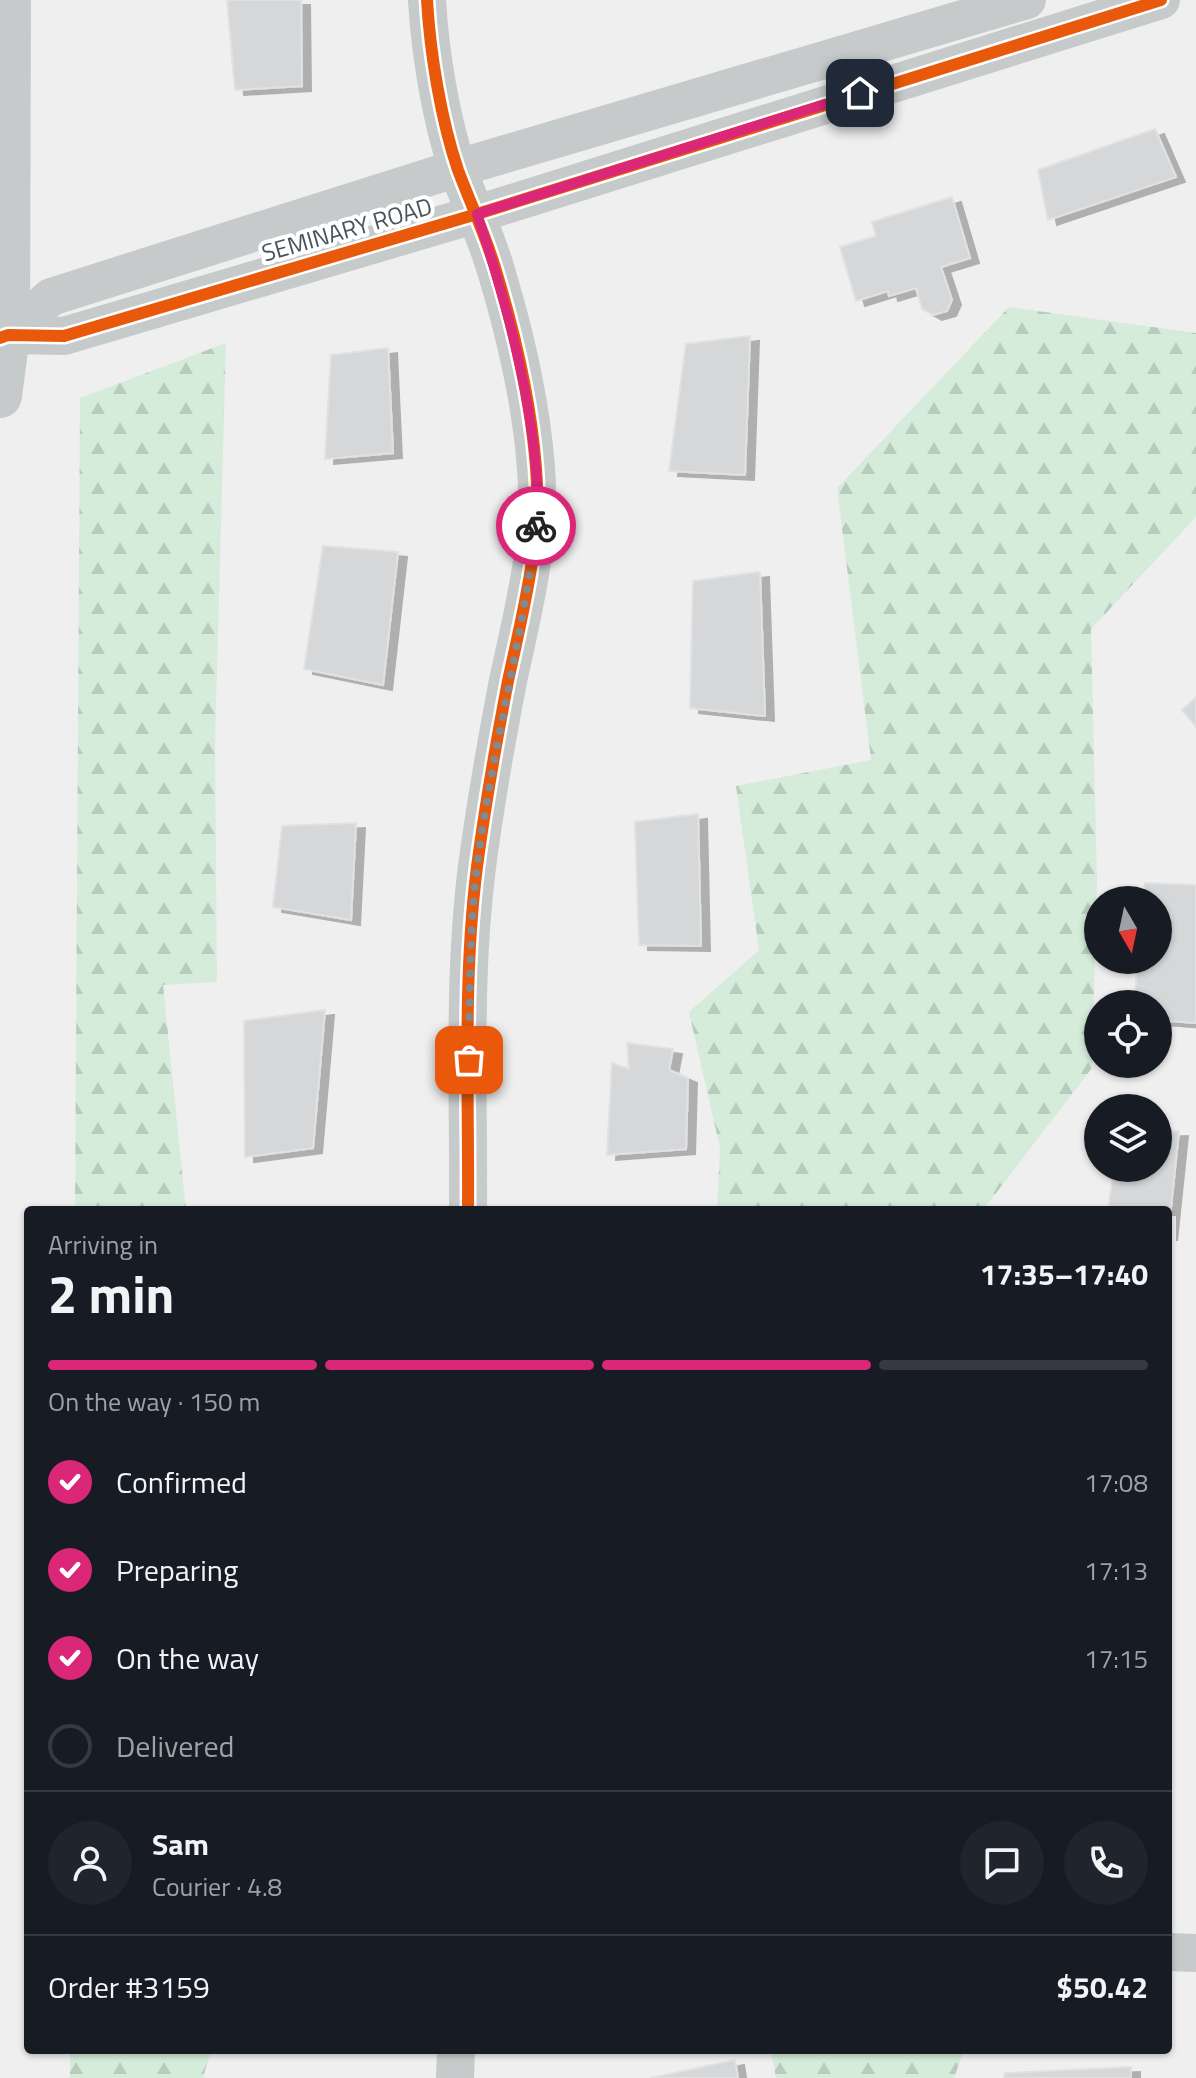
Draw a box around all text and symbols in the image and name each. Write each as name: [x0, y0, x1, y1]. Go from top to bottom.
pin: [826, 59, 894, 127]
icon: home: [838, 71, 882, 115]
street label: SEMINARY ROAD: [257, 188, 436, 271]
courier: [496, 486, 576, 566]
icon: bike: [514, 504, 558, 548]
north arrow: [1084, 886, 1172, 974]
map controls: [1084, 886, 1172, 1182]
button: locate: [1084, 990, 1172, 1078]
pin: [435, 1026, 503, 1094]
icon: bag: [447, 1038, 491, 1082]
button: layers: [1084, 1094, 1172, 1182]
text: Arriving in: [48, 1225, 158, 1264]
text: 17:35–17:40: [980, 1251, 1148, 1297]
text: 2 min: [48, 1254, 174, 1333]
text: On the way · 150 m: [48, 1382, 260, 1421]
text: Confirmed: [116, 1459, 247, 1505]
icon: check: [48, 1460, 92, 1504]
text: 17:08: [1084, 1463, 1148, 1502]
text: Preparing: [116, 1547, 238, 1593]
icon: check: [48, 1548, 92, 1592]
text: 17:13: [1084, 1551, 1148, 1590]
text: On the way: [116, 1635, 259, 1681]
icon: check: [48, 1636, 92, 1680]
text: 17:15: [1084, 1639, 1148, 1678]
text: Delivered: [116, 1723, 234, 1769]
button: person: [48, 1821, 132, 1905]
text: Sam: [152, 1821, 209, 1867]
button: chat: [960, 1821, 1044, 1905]
button: phone: [1064, 1821, 1148, 1905]
text: Courier · 4.8: [152, 1867, 282, 1906]
text: Order #3159: [48, 1964, 210, 2010]
text: $50.42: [1056, 1964, 1148, 2010]

